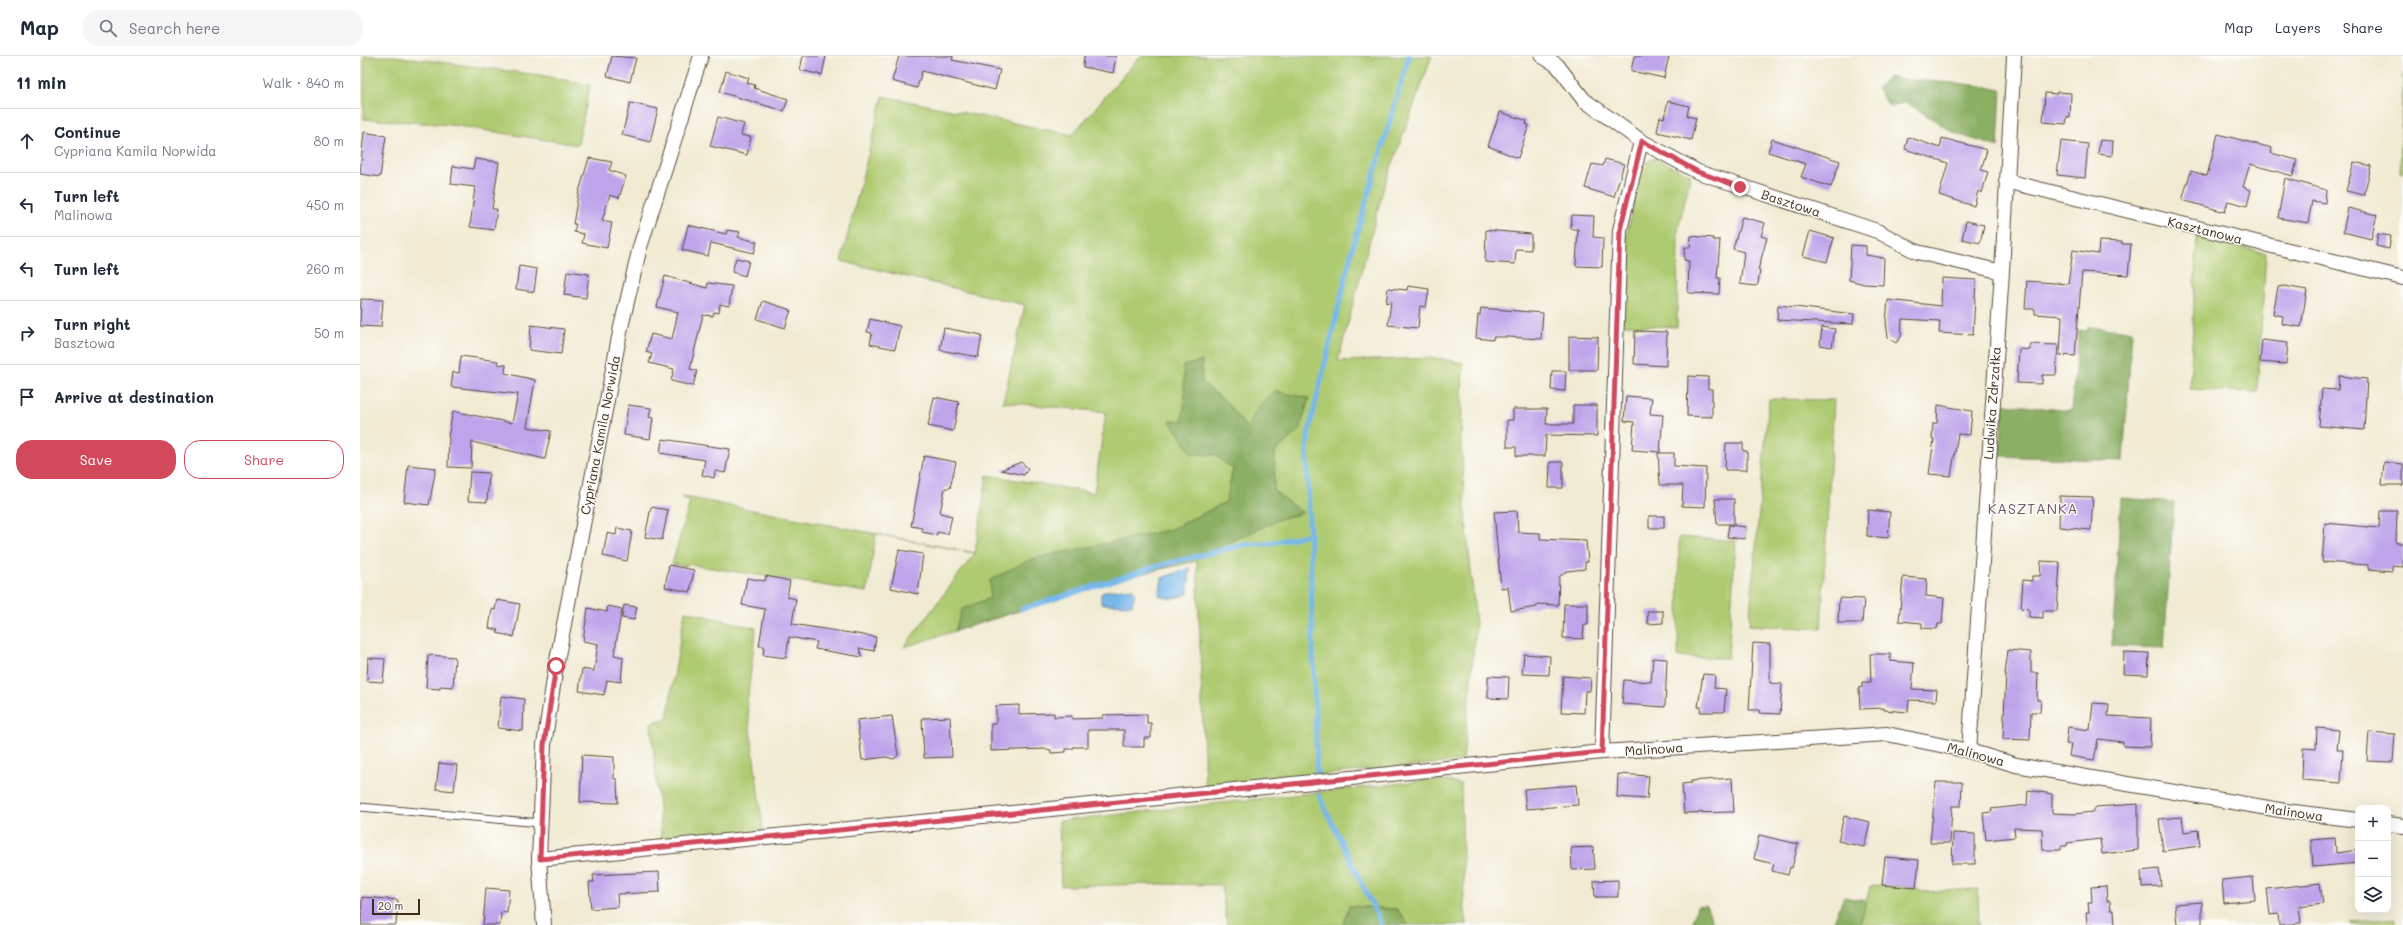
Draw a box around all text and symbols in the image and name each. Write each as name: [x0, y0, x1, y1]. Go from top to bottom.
search box: [83, 10, 363, 46]
text: Map: [20, 15, 59, 40]
icon: search: [97, 17, 119, 39]
text: Search here: [129, 18, 220, 38]
text: Map: [2224, 18, 2253, 37]
text: Layers: [2275, 18, 2321, 37]
text: Share: [2343, 18, 2383, 37]
text: 11 min: [16, 71, 66, 93]
text: Walk · 840 m: [262, 74, 344, 91]
text: Continue: [54, 122, 121, 142]
icon: ahead: [16, 130, 38, 152]
text: 80 m: [314, 132, 344, 149]
text: Cypriana Kamila Norwida: [54, 142, 216, 159]
route end: [1731, 178, 1749, 196]
street label: Basztowa: [1759, 185, 1823, 220]
text: Turn left: [54, 186, 119, 206]
icon: left: [16, 194, 38, 216]
text: 450 m: [306, 196, 344, 213]
text: Malinowa: [54, 206, 113, 223]
street label: Kasztanowa: [2166, 212, 2244, 247]
icon: left: [16, 258, 38, 280]
text: Turn left: [54, 259, 119, 279]
text: 260 m: [306, 260, 344, 277]
text: Turn right: [54, 314, 131, 334]
icon: right: [16, 322, 38, 344]
text: 50 m: [314, 324, 344, 341]
text: Basztowa: [54, 334, 115, 351]
street label: Ludwika Zdrzałka: [1979, 346, 2004, 460]
street label: Cypriana Kamila Norwida: [576, 354, 623, 516]
icon: arrive: [16, 386, 38, 408]
text: Arrive at destination: [54, 387, 214, 407]
button: Save: [16, 440, 176, 479]
button: Share: [184, 440, 344, 479]
district label: KASZTANKA: [1988, 499, 2078, 518]
route start: [547, 657, 565, 675]
street label: Malinowa: [1624, 738, 1684, 759]
street label: Malinowa: [1946, 738, 2007, 769]
street label: Malinowa: [2264, 799, 2324, 824]
map controls: [2355, 805, 2391, 913]
button: +: [2355, 805, 2391, 841]
button: −: [2355, 841, 2391, 877]
button: layers: [2355, 877, 2391, 913]
scale bar: [372, 897, 420, 916]
text: 20 m: [378, 898, 403, 913]

